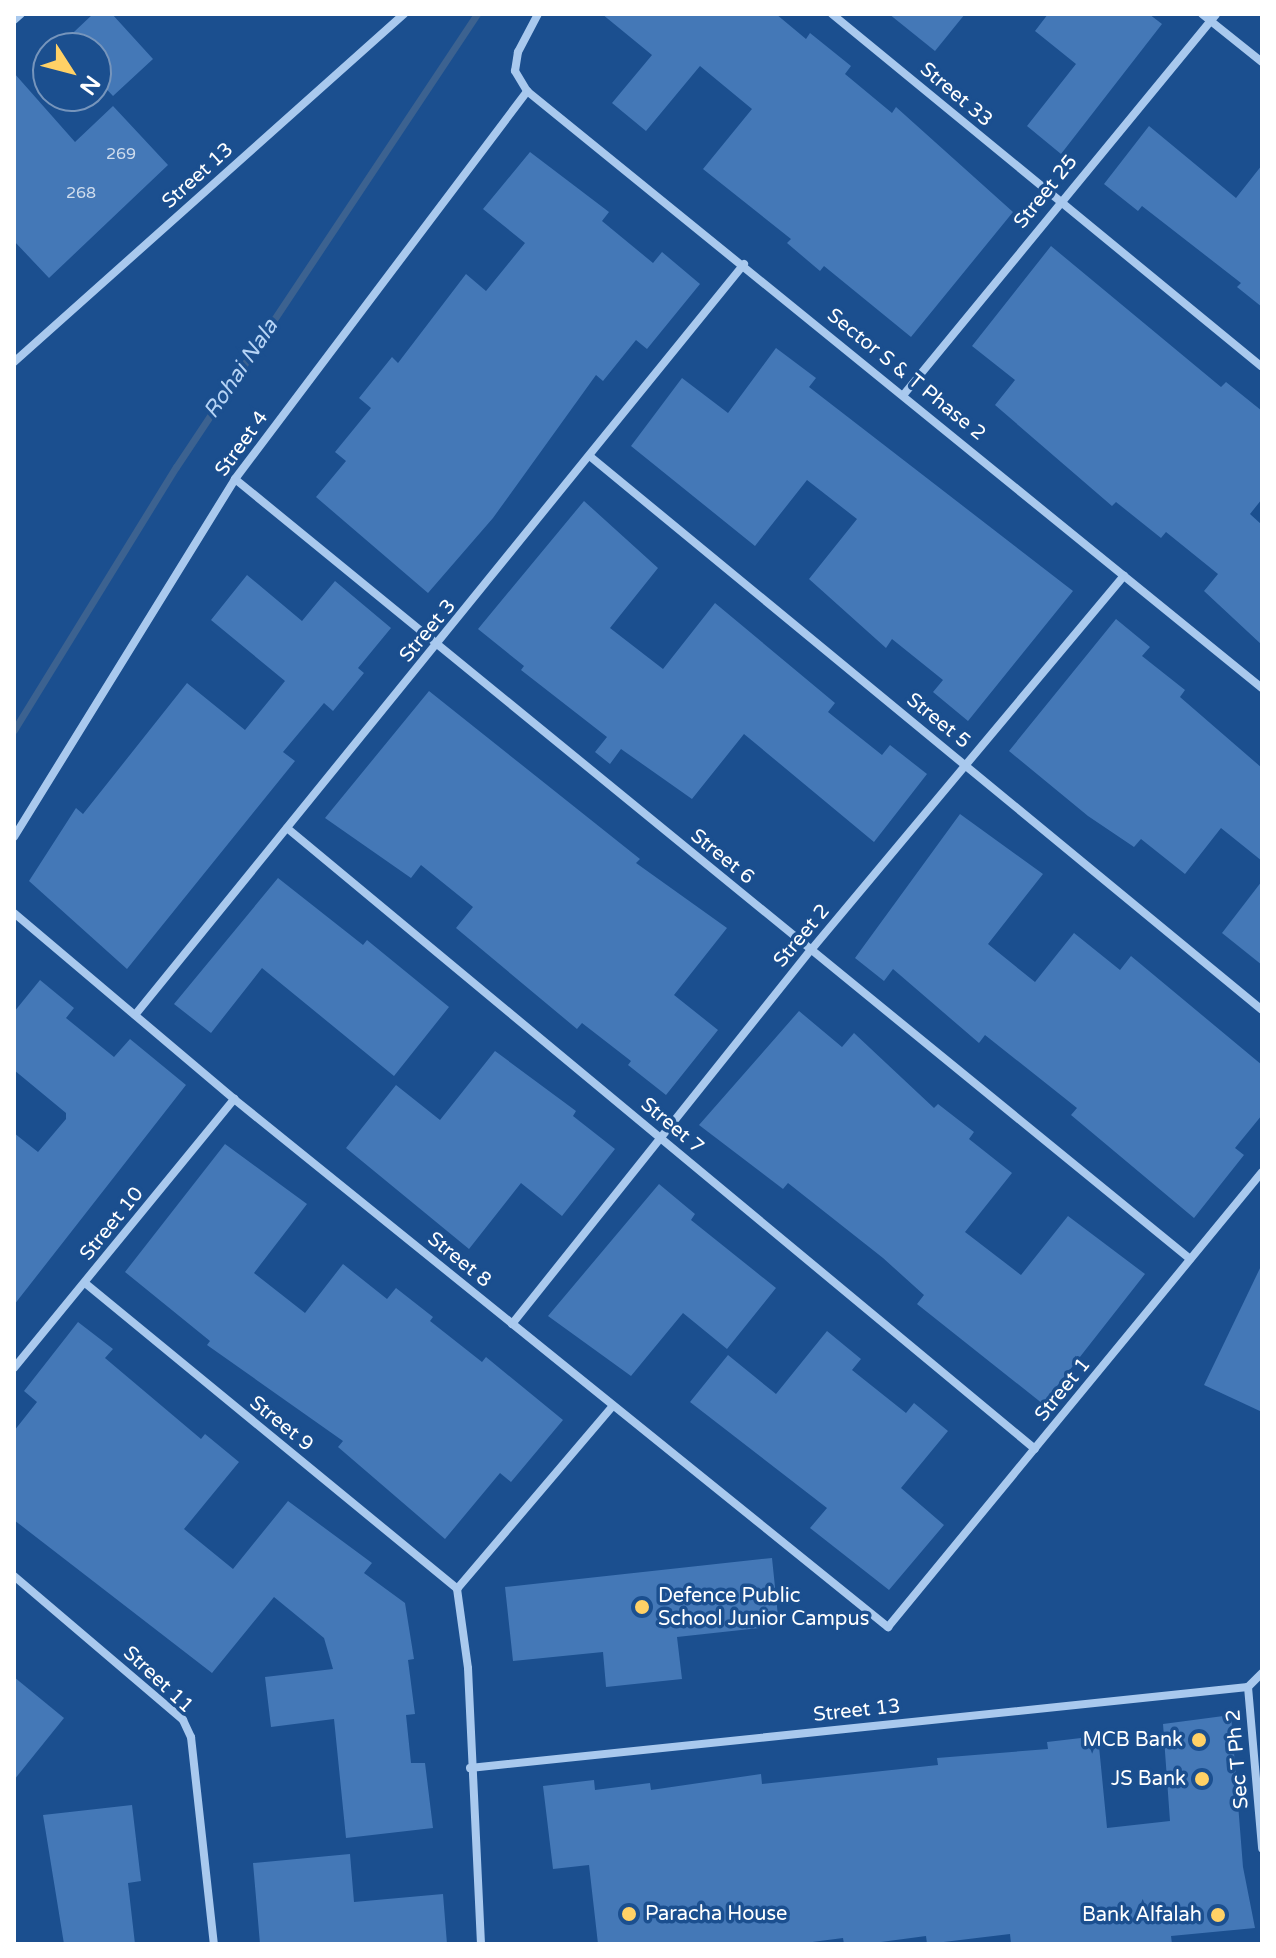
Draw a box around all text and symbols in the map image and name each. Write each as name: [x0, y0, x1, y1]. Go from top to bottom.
north arrow: [32, 32, 112, 112]
street label: Street 33: [915, 58, 997, 132]
text: N: [74, 70, 106, 100]
street label: Street 13: [157, 138, 239, 214]
house number: 269: [106, 144, 136, 164]
street label: Street 25: [1009, 150, 1083, 234]
house number: 268: [66, 183, 96, 203]
street label: Sector S & T Phase 2: [822, 304, 990, 446]
water label: Rohai Nala: [198, 314, 284, 424]
street label: Street 4: [210, 407, 274, 481]
street label: Street 3: [395, 595, 461, 667]
street label: Street 5: [901, 688, 975, 754]
street label: Street 6: [685, 824, 759, 890]
street label: Street 2: [769, 900, 835, 972]
street label: Street 7: [636, 1093, 708, 1159]
street label: Street 10: [75, 1182, 149, 1266]
street label: Street 8: [422, 1227, 496, 1293]
street label: Street 1: [1030, 1353, 1096, 1427]
street label: Street 9: [244, 1391, 318, 1457]
place label: Defence Public School Junior Campus: [658, 1584, 869, 1631]
marker: Defence Public School Junior Campus: [633, 1598, 651, 1616]
street label: Street 11: [118, 1641, 198, 1719]
street label: Street 13: [812, 1694, 902, 1728]
street label: Sec T Ph 2: [1222, 1708, 1254, 1810]
place label: MCB Bank: [1083, 1728, 1183, 1752]
marker: MCB Bank: [1190, 1731, 1208, 1749]
place label: JS Bank: [1111, 1767, 1186, 1791]
marker: JS Bank: [1193, 1770, 1211, 1788]
place label: Paracha House: [645, 1902, 787, 1926]
place label: Bank Alfalah: [1082, 1903, 1202, 1927]
marker: Paracha House: [620, 1905, 638, 1923]
marker: Bank Alfalah: [1209, 1906, 1227, 1924]

